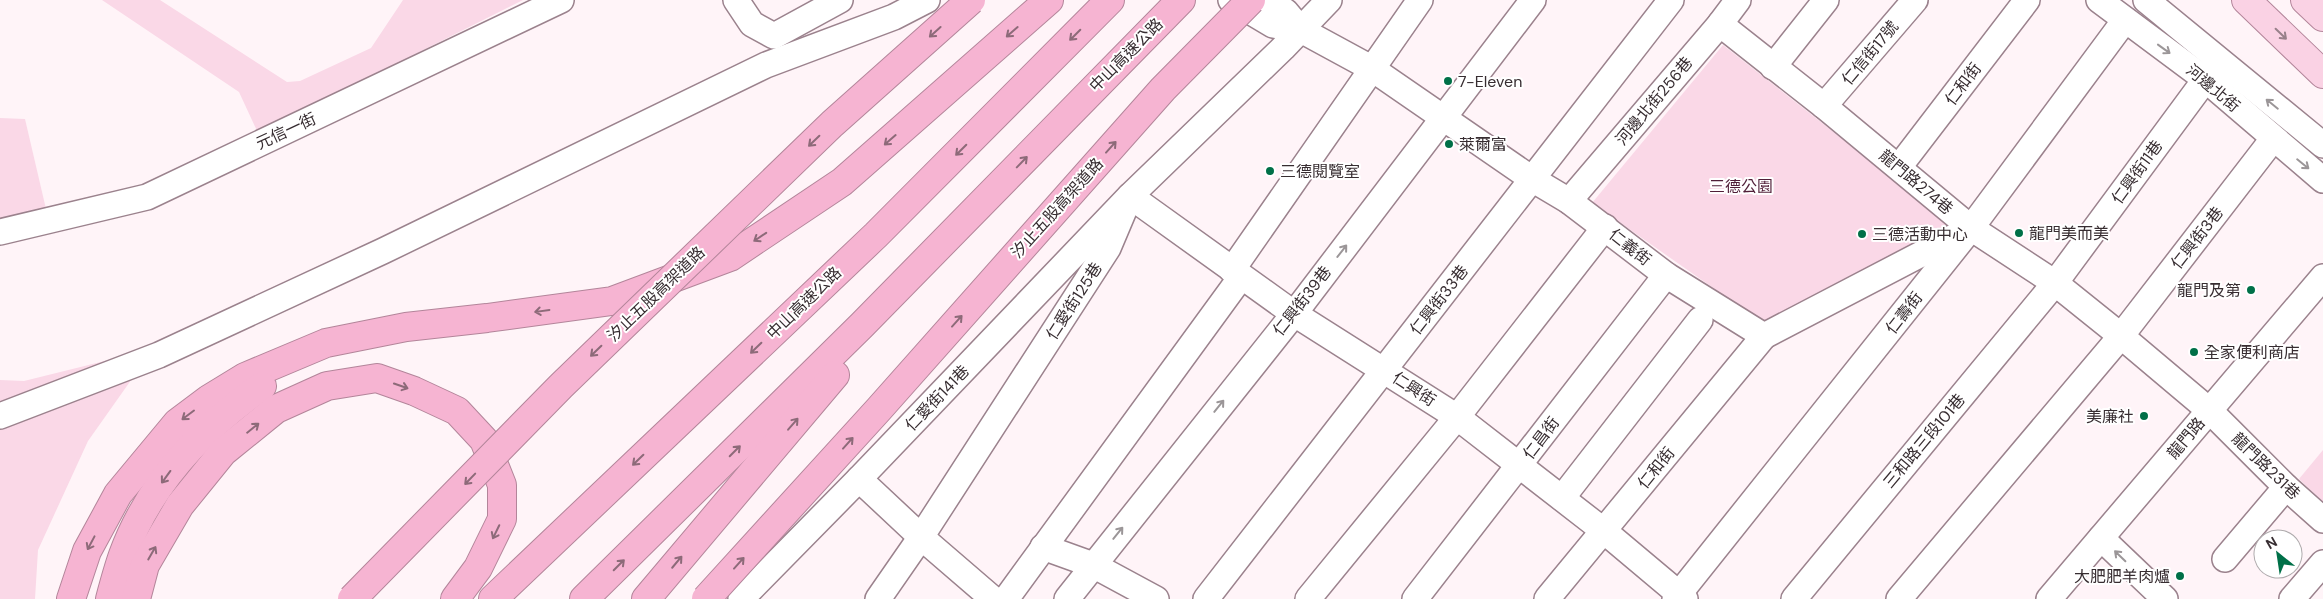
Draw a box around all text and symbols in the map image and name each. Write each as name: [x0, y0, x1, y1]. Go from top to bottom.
street label: 中山高速公路: [1085, 14, 1167, 96]
street label: 仁信街17號: [1837, 17, 1903, 89]
one-way arrow: [1006, 26, 1019, 37]
one-way arrow: [928, 27, 941, 38]
one-way arrow: [1069, 28, 1081, 41]
one-way arrow: [2275, 28, 2288, 40]
one-way arrow: [2157, 44, 2171, 54]
street label: 河邊北街256巷: [1611, 52, 1697, 150]
street label: 仁和街: [1940, 59, 1986, 109]
street label: 河邊北街: [2182, 59, 2244, 117]
place label: 7-Eleven: [1458, 71, 1522, 92]
marker: 7-Eleven: [1442, 75, 1454, 87]
one-way arrow: [2265, 98, 2278, 109]
street label: 元信一街: [253, 108, 319, 154]
one-way arrow: [884, 134, 897, 145]
place label: 萊爾富: [1459, 134, 1507, 155]
one-way arrow: [809, 135, 821, 147]
street label: 仁興街11巷: [2107, 136, 2167, 208]
marker: 萊爾富: [1443, 138, 1455, 150]
one-way arrow: [1105, 141, 1117, 154]
one-way arrow: [954, 144, 967, 156]
street label: 龍門路274巷: [1875, 145, 1957, 219]
street label: 汐止五股高架道路: [1006, 153, 1108, 263]
one-way arrow: [1016, 155, 1028, 168]
one-way arrow: [2296, 158, 2309, 169]
place label: 三德閱覽室: [1280, 161, 1360, 182]
marker: 三德閱覽室: [1264, 165, 1276, 177]
park label: 三德公園: [1709, 176, 1773, 197]
street label: 仁興街3巷: [2166, 203, 2228, 273]
place label: 龍門美而美: [2029, 223, 2109, 244]
street label: 仁義街: [1605, 224, 1655, 270]
place label: 三德活動中心: [1872, 224, 1968, 245]
marker: 龍門美而美: [2013, 227, 2025, 239]
marker: 三德活動中心: [1856, 228, 1868, 240]
one-way arrow: [753, 232, 767, 242]
street label: 汐止五股高架道路: [603, 242, 709, 346]
one-way arrow: [1337, 244, 1347, 258]
street label: 仁愛街125巷: [1041, 258, 1107, 344]
street label: 仁興街33巷: [1405, 261, 1473, 339]
street label: 中山高速公路: [762, 262, 846, 344]
street label: 仁興街39巷: [1268, 262, 1336, 340]
place label: 龍門及第: [2177, 280, 2241, 301]
marker: 龍門及第: [2245, 284, 2257, 296]
street label: 仁壽街: [1881, 288, 1927, 338]
one-way arrow: [535, 306, 551, 316]
one-way arrow: [951, 315, 962, 328]
one-way arrow: [750, 342, 763, 354]
place label: 全家便利商店: [2204, 342, 2300, 363]
one-way arrow: [590, 345, 603, 357]
marker: 全家便利商店: [2188, 346, 2200, 358]
street label: 仁愛街141巷: [900, 361, 974, 435]
street label: 仁興街: [1388, 367, 1440, 411]
one-way arrow: [393, 382, 409, 391]
street label: 三和路三段101巷: [1878, 389, 1970, 493]
one-way arrow: [1214, 400, 1225, 413]
place label: 美廉社: [2086, 406, 2134, 427]
one-way arrow: [181, 410, 195, 420]
marker: 美廉社: [2138, 410, 2150, 422]
street label: 仁昌街: [1518, 413, 1564, 463]
street label: 龍門路: [2163, 413, 2209, 463]
one-way arrow: [787, 418, 798, 431]
one-way arrow: [246, 422, 259, 433]
street label: 龍門路231巷: [2227, 428, 2305, 504]
one-way arrow: [843, 436, 854, 449]
street label: 仁和街: [1633, 443, 1679, 493]
one-way arrow: [729, 445, 741, 457]
one-way arrow: [632, 454, 645, 466]
one-way arrow: [161, 469, 171, 483]
one-way arrow: [463, 473, 476, 485]
one-way arrow: [490, 524, 500, 539]
one-way arrow: [1113, 527, 1124, 540]
north arrow: [2253, 529, 2303, 579]
text: N: [2263, 532, 2280, 553]
one-way arrow: [86, 536, 96, 551]
one-way arrow: [147, 547, 157, 561]
one-way arrow: [2114, 550, 2127, 562]
one-way arrow: [671, 555, 682, 568]
one-way arrow: [733, 556, 745, 569]
one-way arrow: [613, 559, 625, 571]
place label: 大肥肥羊肉爐: [2074, 566, 2170, 587]
marker: 大肥肥羊肉爐: [2174, 570, 2186, 582]

